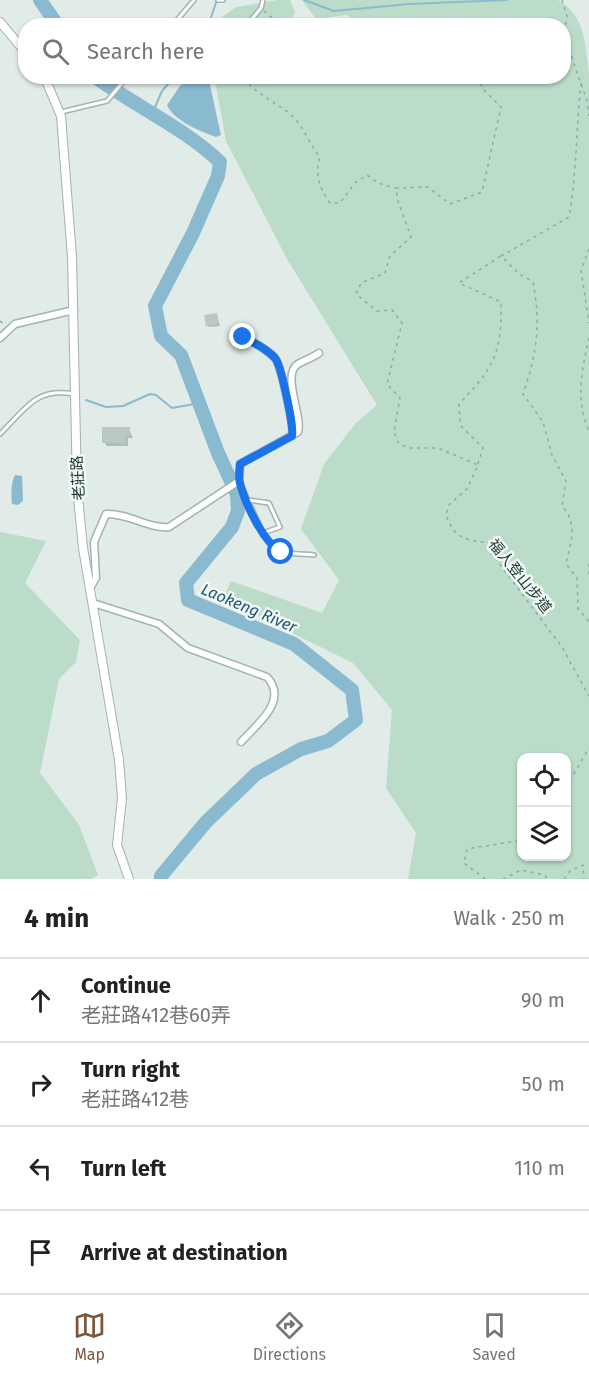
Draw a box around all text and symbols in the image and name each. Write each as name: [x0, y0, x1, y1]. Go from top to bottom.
search box: [18, 18, 571, 84]
icon: search: [39, 35, 72, 68]
text: Search here: [87, 38, 205, 65]
route end: [229, 323, 255, 349]
street label: 老莊路: [68, 455, 88, 501]
street label: 福人登山步道: [485, 535, 555, 617]
route start: [267, 538, 293, 564]
water label: Laokeng River: [199, 579, 300, 637]
map controls: [517, 753, 571, 861]
button: locate: [517, 753, 571, 807]
button: layers: [517, 807, 571, 861]
text: 4 min: [24, 903, 89, 934]
text: Walk · 250 m: [453, 906, 565, 930]
text: Continue: [81, 972, 171, 999]
icon: ahead: [24, 984, 57, 1017]
text: 90 m: [521, 988, 565, 1012]
text: 老莊路412巷60弄: [81, 1003, 231, 1027]
text: Turn right: [81, 1056, 180, 1083]
icon: right: [24, 1068, 57, 1101]
text: 50 m: [521, 1072, 565, 1096]
text: 老莊路412巷: [81, 1087, 189, 1111]
icon: left: [24, 1152, 57, 1185]
text: Turn left: [81, 1155, 166, 1182]
text: 110 m: [514, 1156, 565, 1180]
icon: arrive: [24, 1236, 57, 1269]
text: Arrive at destination: [81, 1239, 288, 1266]
tab: Map: [73, 1309, 106, 1364]
tab: Directions: [253, 1309, 326, 1364]
tab: Saved: [472, 1309, 516, 1364]

